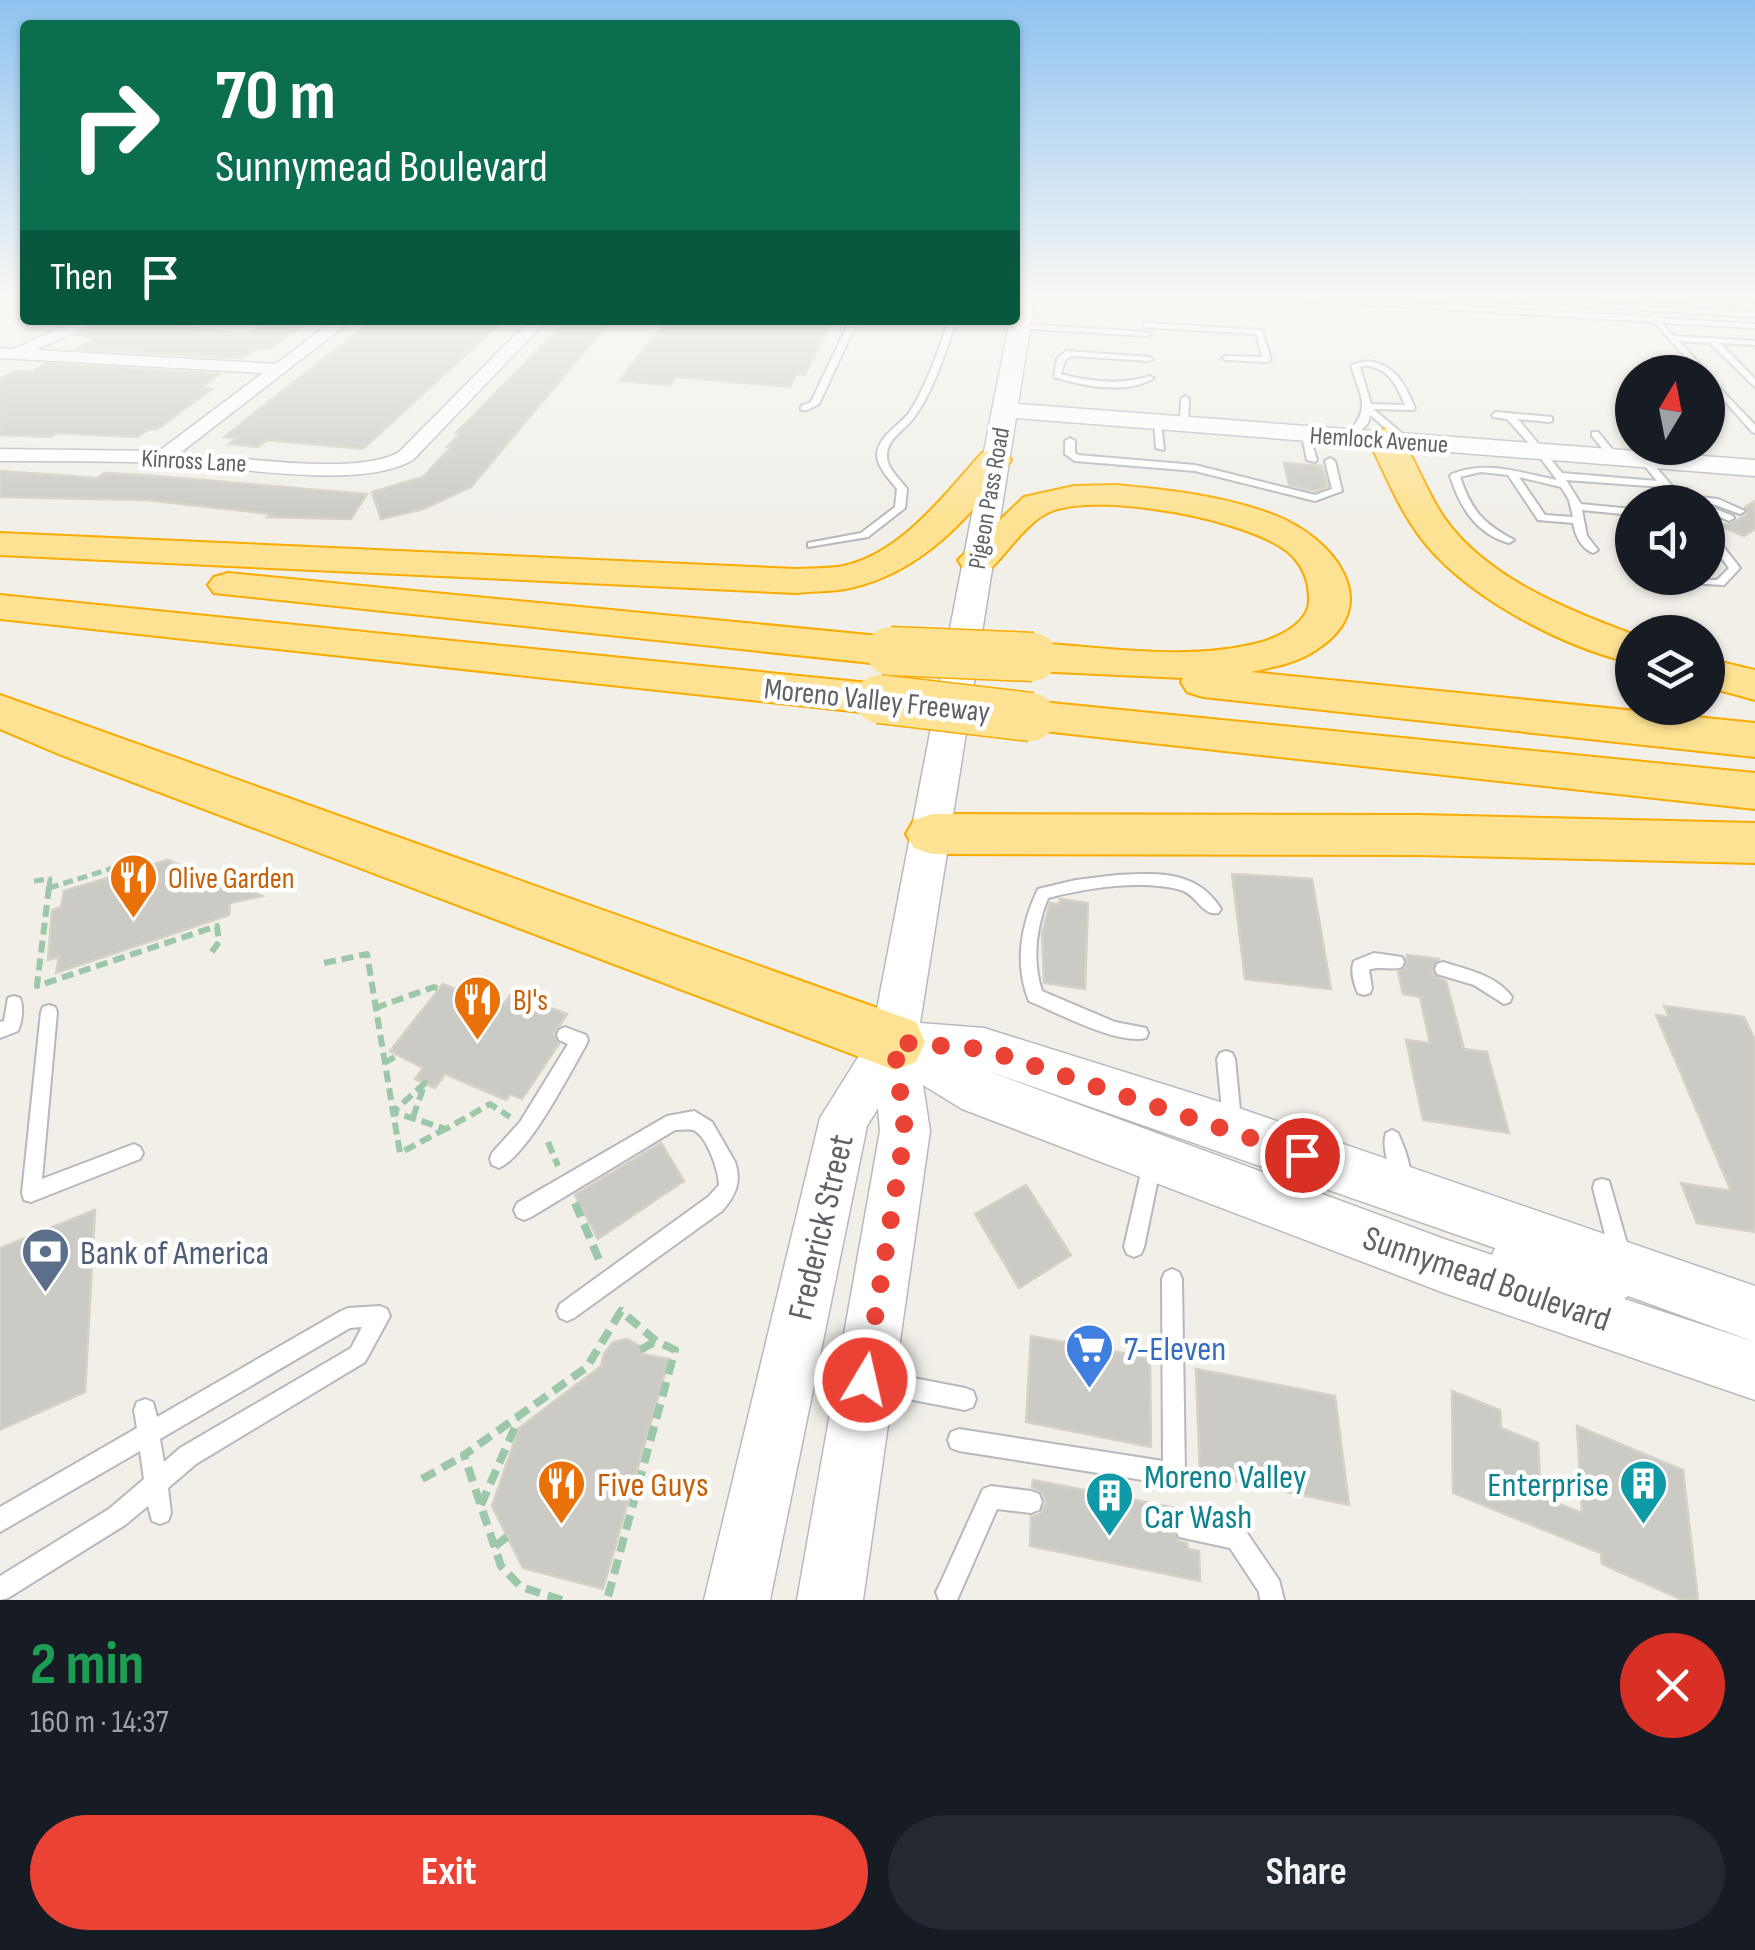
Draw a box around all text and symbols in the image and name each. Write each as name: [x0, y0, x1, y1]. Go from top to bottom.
text: 70 m: [215, 55, 336, 139]
icon: right: [50, 60, 180, 190]
text: Sunnymead Boulevard: [215, 140, 548, 195]
icon: arrive: [133, 250, 188, 305]
text: Then: [50, 255, 113, 300]
north arrow: [1615, 355, 1725, 465]
map controls: [1615, 355, 1725, 725]
street label: Hemlock Avenue: [1309, 420, 1449, 461]
street label: Pigeon Pass Road: [962, 425, 1017, 572]
street label: Kinross Lane: [141, 443, 247, 480]
button: sound: [1615, 485, 1725, 595]
button: layers: [1615, 615, 1725, 725]
street label: Moreno Valley Freeway: [762, 671, 992, 731]
restaurant icon: Olive Garden: [107, 852, 159, 920]
place label: Olive Garden: [168, 861, 295, 897]
restaurant icon: BJ's: [452, 974, 504, 1042]
place label: BJ's: [513, 983, 548, 1019]
pin: [1260, 1113, 1345, 1198]
icon: arrive: [1275, 1128, 1330, 1183]
street label: Frederick Street: [779, 1131, 864, 1324]
street label: Sunnymead Boulevard: [1357, 1217, 1616, 1342]
bank icon: Bank of America: [19, 1226, 71, 1294]
place label: Bank of America: [80, 1232, 269, 1275]
supermarket icon: 7-Eleven: [1063, 1322, 1115, 1390]
position arrow: [813, 1328, 917, 1432]
place label: 7-Eleven: [1124, 1328, 1226, 1371]
place label: Moreno Valley Car Wash: [1144, 1456, 1306, 1539]
restaurant icon: Five Guys: [536, 1458, 588, 1526]
building icon: Enterprise: [1618, 1458, 1670, 1526]
place label: Five Guys: [597, 1464, 708, 1507]
place label: Enterprise: [1487, 1464, 1609, 1507]
building icon: Moreno Valley Car Wash: [1083, 1470, 1135, 1538]
text: 2 min: [30, 1629, 144, 1701]
button: close: [1620, 1633, 1725, 1738]
text: 160 m · 14:37: [30, 1703, 169, 1742]
button: Exit: [30, 1815, 868, 1930]
button: Share: [888, 1815, 1725, 1930]

